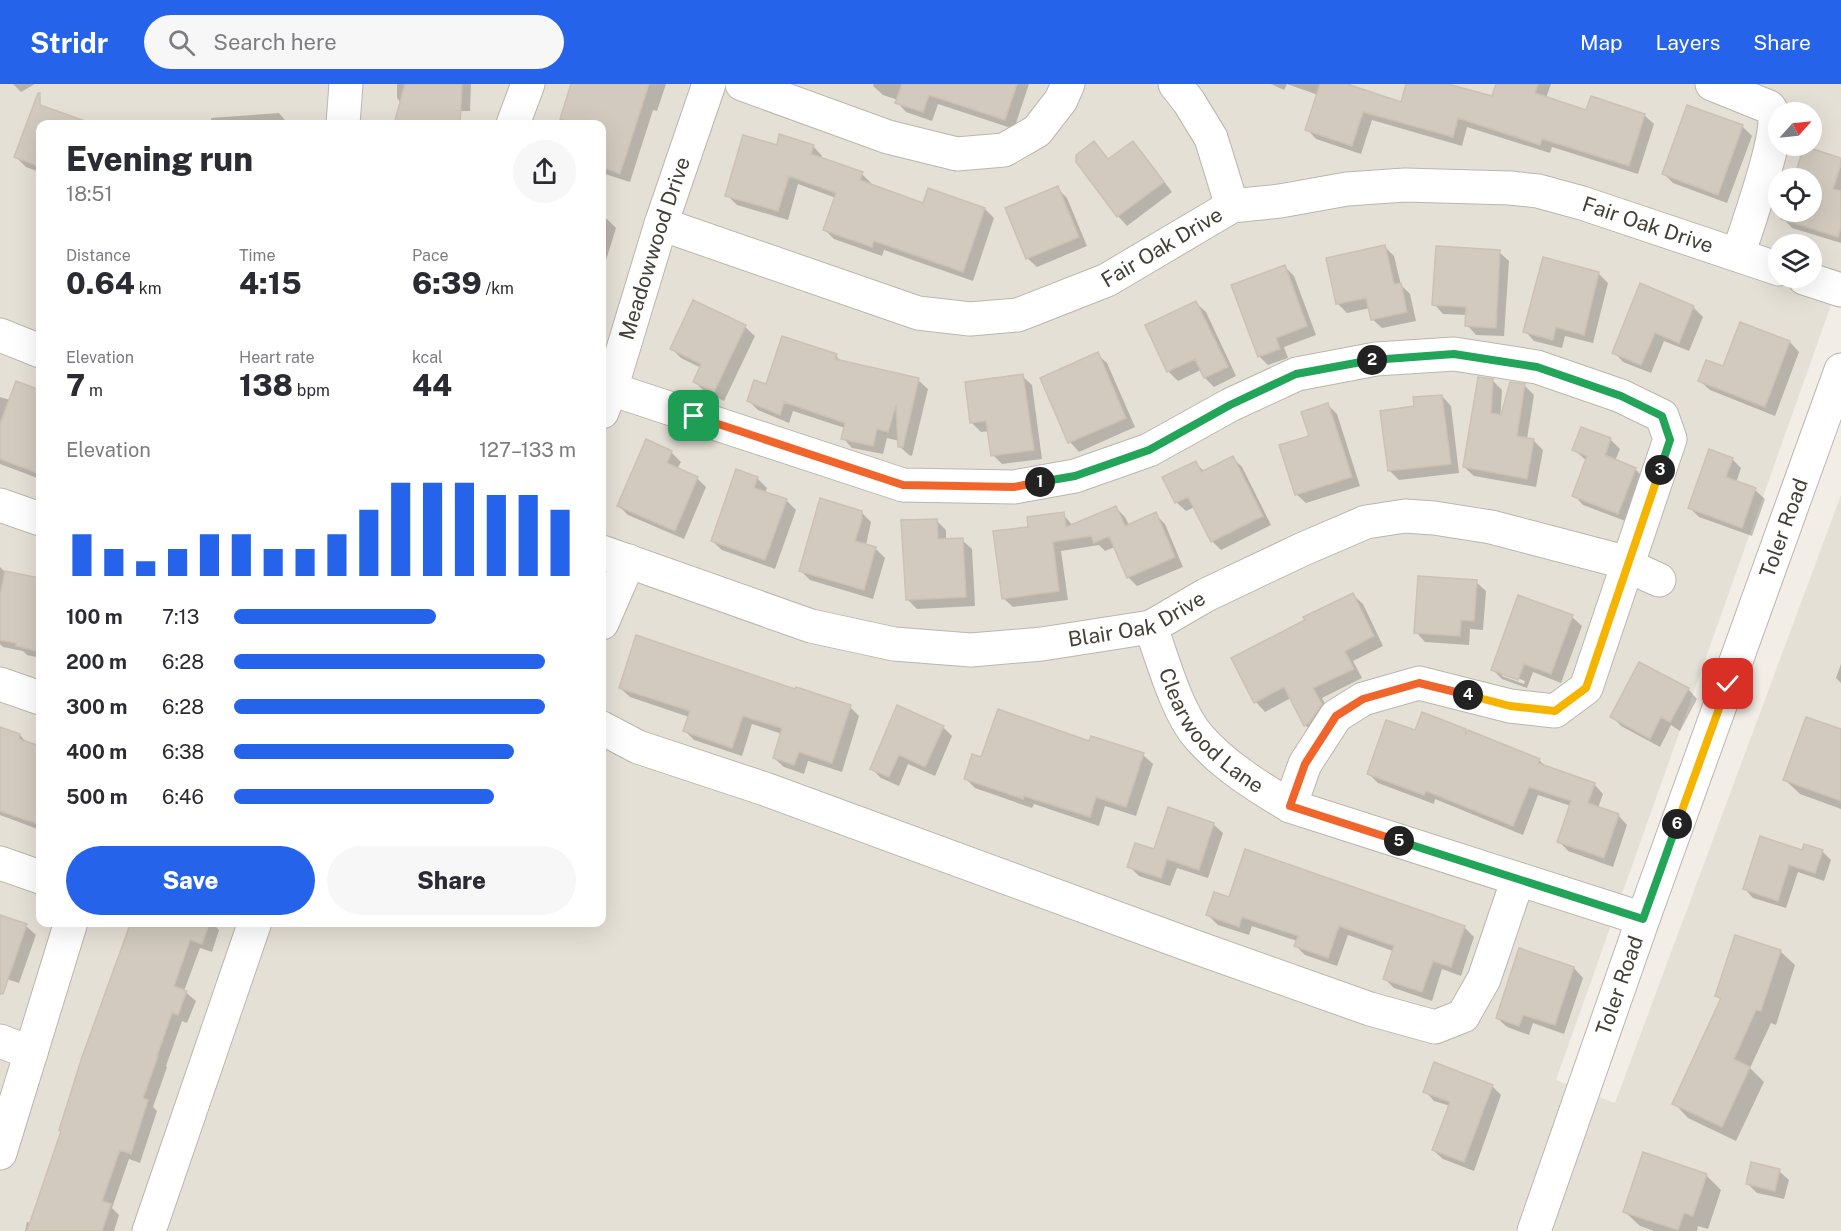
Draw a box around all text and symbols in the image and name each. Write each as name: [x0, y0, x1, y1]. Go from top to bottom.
search box: [144, 15, 564, 69]
text: Stridr: [30, 26, 108, 59]
icon: search: [165, 26, 198, 59]
text: Search here: [213, 29, 337, 55]
text: Map: [1580, 30, 1623, 55]
text: Layers: [1656, 30, 1720, 55]
text: Share: [1753, 30, 1811, 55]
north arrow: [1768, 102, 1822, 156]
map controls: [1768, 102, 1822, 288]
text: Evening run: [66, 140, 253, 178]
button: share: [513, 140, 576, 203]
street label: Meadowwood Drive: [614, 153, 695, 343]
button: locate: [1768, 168, 1822, 222]
text: 18:51: [66, 182, 113, 206]
street label: Fair Oak Drive: [1579, 191, 1717, 258]
street label: Fair Oak Drive: [1097, 201, 1227, 293]
button: layers: [1768, 234, 1822, 288]
text: Distance: [66, 246, 131, 265]
text: Time: [239, 246, 275, 265]
text: Pace: [412, 246, 449, 265]
text: 0.64: [66, 265, 135, 301]
text: 4:15: [239, 265, 302, 301]
text: 6:39: [412, 265, 482, 301]
text: km: [135, 279, 161, 298]
text: /km: [482, 279, 514, 298]
pin: 2: [1357, 345, 1387, 375]
text: Elevation: [66, 348, 134, 367]
text: Heart rate: [239, 348, 315, 367]
text: kcal: [412, 348, 443, 367]
text: 2: [1367, 350, 1377, 369]
text: 7: [66, 367, 85, 403]
text: 138: [239, 367, 293, 403]
text: 44: [412, 367, 452, 403]
text: m: [85, 381, 103, 400]
text: bpm: [293, 381, 330, 400]
pin: [668, 390, 719, 441]
icon: arrive: [677, 399, 710, 432]
text: Elevation: [66, 438, 151, 462]
text: 127–133 m: [479, 438, 576, 462]
pin: 3: [1645, 455, 1675, 485]
text: 3: [1655, 460, 1665, 479]
pin: 1: [1025, 467, 1055, 497]
text: 1: [1037, 472, 1043, 491]
street label: Toler Road: [1754, 475, 1813, 581]
street label: Blair Oak Drive: [1066, 585, 1210, 652]
text: 100 m: [66, 605, 123, 629]
text: 7:13: [162, 605, 199, 629]
text: 200 m: [66, 650, 127, 674]
text: 6:28: [162, 650, 204, 674]
pin: [1702, 658, 1753, 709]
street label: Clearwood Lane: [1154, 664, 1268, 798]
icon: check: [1711, 667, 1744, 700]
pin: 4: [1453, 680, 1483, 710]
text: 4: [1463, 685, 1473, 704]
text: 300 m: [66, 695, 127, 719]
text: 6:28: [162, 695, 204, 719]
text: 400 m: [66, 740, 127, 764]
text: 6:38: [162, 740, 204, 764]
text: 500 m: [66, 785, 128, 809]
text: 6:46: [162, 785, 204, 809]
pin: 6: [1662, 809, 1692, 839]
text: 6: [1672, 814, 1682, 833]
pin: 5: [1384, 826, 1414, 856]
text: 5: [1394, 831, 1404, 850]
button: Save: [66, 846, 315, 915]
button: Share: [327, 846, 576, 915]
street label: Toler Road: [1590, 932, 1648, 1038]

